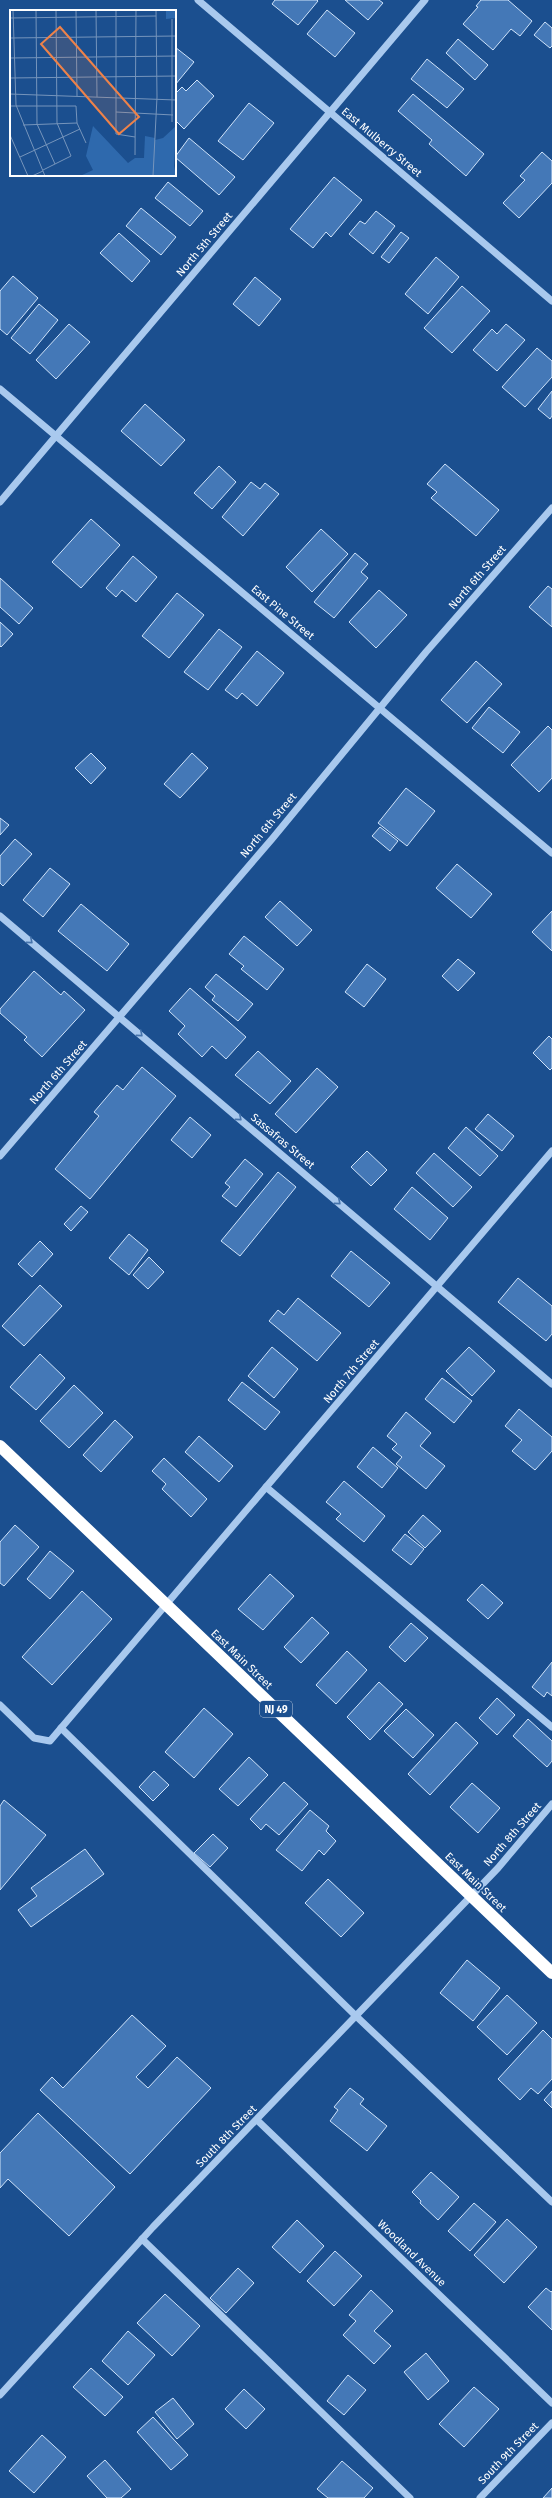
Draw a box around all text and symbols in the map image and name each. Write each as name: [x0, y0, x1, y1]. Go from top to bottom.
inset map: [10, 10, 176, 176]
street label: East Mulberry Street: [339, 105, 425, 180]
street label: North 5th Street: [174, 209, 235, 279]
street label: North 6th Street: [446, 543, 509, 612]
street label: East Pine Street: [248, 582, 317, 643]
street label: North 6th Street: [238, 790, 299, 860]
one-way arrow: [25, 936, 32, 943]
one-way arrow: [135, 1030, 142, 1037]
street label: North 6th Street: [27, 1038, 90, 1107]
street label: Sassafras Street: [248, 1111, 317, 1172]
one-way arrow: [234, 1114, 241, 1121]
one-way arrow: [333, 1198, 341, 1205]
street label: North 7th Street: [321, 1337, 382, 1406]
street label: East Main Street: [208, 1627, 275, 1692]
road number: NJ 49: [260, 1701, 292, 1717]
street label: North 8th Street: [481, 1800, 544, 1869]
street label: East Main Street: [442, 1850, 509, 1915]
street label: South 8th Street: [193, 2103, 259, 2170]
street label: Woodland Avenue: [375, 2217, 449, 2289]
street label: South 9th Street: [476, 2420, 541, 2487]

